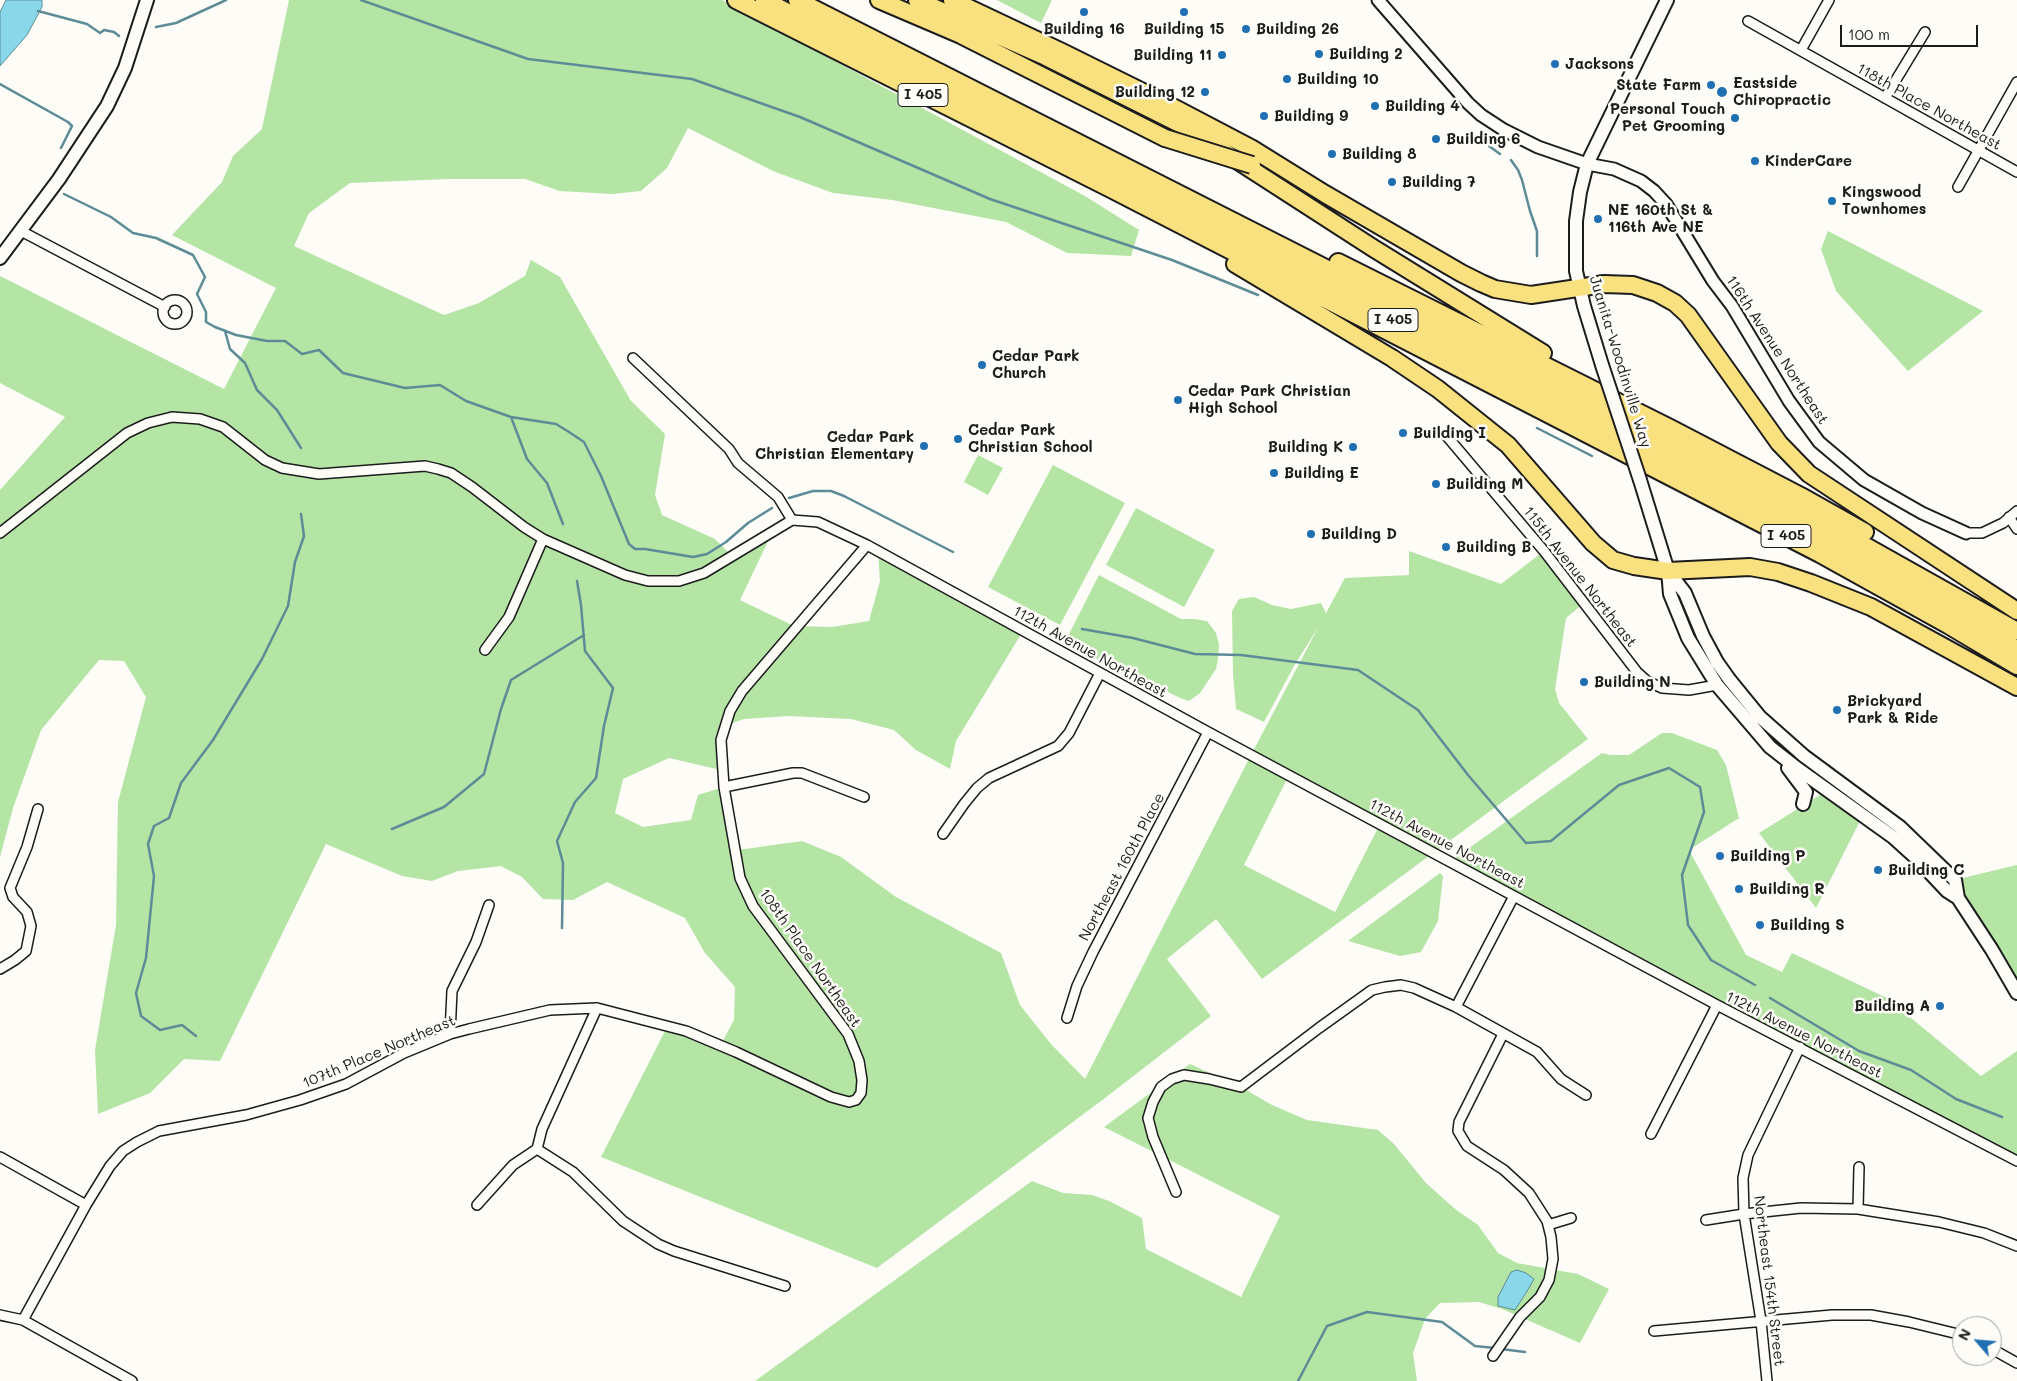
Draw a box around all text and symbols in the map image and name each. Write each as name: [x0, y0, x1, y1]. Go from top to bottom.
marker: Building 16: [1078, 6, 1090, 18]
marker: Building 15: [1178, 6, 1190, 18]
scale bar: [1842, 15, 1980, 47]
place label: Building 16: [1043, 20, 1125, 38]
place label: Building 15: [1144, 20, 1224, 38]
place label: Building 26: [1256, 20, 1339, 38]
marker: Building 26: [1240, 23, 1252, 35]
text: 100 m: [1848, 24, 1890, 44]
place label: Building 2: [1329, 45, 1403, 63]
place label: Building 11: [1133, 46, 1212, 64]
marker: Building 2: [1313, 48, 1325, 60]
marker: Building 11: [1216, 49, 1228, 61]
place label: Jacksons: [1565, 55, 1634, 73]
marker: Jacksons: [1549, 58, 1561, 70]
street label: 118th Place Northeast: [1854, 60, 2004, 154]
place label: Building 10: [1297, 70, 1379, 88]
marker: Building 10: [1281, 73, 1293, 85]
place label: Eastside Chiropractic: [1733, 74, 1831, 109]
place label: State Farm: [1616, 76, 1701, 94]
marker: State Farm: [1705, 79, 1717, 91]
place label: Building 12: [1115, 83, 1195, 101]
road number: I 405: [898, 84, 948, 106]
marker: Eastside Chiropractic: [1715, 85, 1729, 99]
marker: Building 12: [1199, 86, 1211, 98]
place label: Building 4: [1385, 97, 1460, 115]
marker: Building 4: [1369, 100, 1381, 112]
place label: Personal Touch Pet Grooming: [1610, 100, 1725, 135]
place label: Building 9: [1274, 107, 1348, 125]
marker: Building 9: [1258, 110, 1270, 122]
marker: Personal Touch Pet Grooming: [1729, 112, 1741, 124]
place label: Building 6: [1446, 130, 1520, 148]
marker: Building 6: [1430, 133, 1442, 145]
place label: Building 8: [1342, 145, 1417, 163]
marker: Building 8: [1326, 148, 1338, 160]
place label: KinderCare: [1765, 152, 1852, 170]
marker: KinderCare: [1749, 155, 1761, 167]
place label: Building 7: [1402, 173, 1476, 191]
marker: Building 7: [1386, 176, 1398, 188]
place label: Kingswood Townhomes: [1842, 183, 1926, 218]
marker: Kingswood Townhomes: [1826, 195, 1838, 207]
place label: NE 160th St & 116th Ave NE: [1608, 201, 1713, 236]
marker: NE 160th St & 116th Ave NE: [1592, 213, 1604, 225]
street label: 116th Avenue Northeast: [1722, 272, 1832, 428]
street label: Juanita-Woodinville Way: [1585, 274, 1655, 450]
road number: I 405: [1368, 308, 1418, 332]
place label: Cedar Park Church: [992, 347, 1079, 382]
marker: Cedar Park Church: [976, 359, 988, 371]
place label: Cedar Park Christian High School: [1188, 382, 1351, 417]
marker: Cedar Park Christian High School: [1172, 394, 1184, 406]
place label: Cedar Park Christian School: [968, 421, 1093, 456]
place label: Building I: [1413, 424, 1486, 442]
marker: Building I: [1397, 427, 1409, 439]
place label: Cedar Park Christian Elementary: [755, 428, 914, 463]
marker: Cedar Park Christian School: [952, 433, 964, 445]
place label: Building K: [1268, 438, 1343, 456]
marker: Cedar Park Christian Elementary: [918, 440, 930, 452]
marker: Building K: [1347, 441, 1359, 453]
place label: Building E: [1284, 464, 1359, 482]
marker: Building E: [1268, 467, 1280, 479]
place label: Building M: [1446, 475, 1523, 493]
marker: Building M: [1430, 478, 1442, 490]
street label: 115th Avenue Northeast: [1519, 503, 1641, 651]
road number: I 405: [1761, 524, 1811, 548]
place label: Building D: [1321, 525, 1397, 543]
marker: Building D: [1305, 528, 1317, 540]
place label: Building B: [1456, 538, 1531, 556]
marker: Building B: [1440, 541, 1452, 553]
street label: 112th Avenue Northeast: [1010, 602, 1170, 702]
place label: Building N: [1594, 673, 1671, 691]
marker: Building N: [1578, 676, 1590, 688]
place label: Brickyard Park & Ride: [1847, 692, 1938, 727]
marker: Brickyard Park & Ride: [1831, 704, 1843, 716]
street label: Northeast 160th Place: [1075, 790, 1169, 944]
street label: 112th Avenue Northeast: [1366, 795, 1528, 893]
place label: Building P: [1730, 847, 1806, 865]
marker: Building P: [1714, 850, 1726, 862]
place label: Building C: [1888, 861, 1964, 879]
marker: Building C: [1872, 864, 1884, 876]
place label: Building R: [1749, 880, 1825, 898]
marker: Building R: [1733, 883, 1745, 895]
street label: 108th Place Northeast: [755, 885, 865, 1031]
place label: Building S: [1770, 916, 1845, 934]
marker: Building S: [1754, 919, 1766, 931]
street label: 112th Avenue Northeast: [1723, 988, 1885, 1082]
place label: Building A: [1854, 997, 1930, 1015]
marker: Building A: [1934, 1000, 1946, 1012]
street label: 107th Place Northeast: [300, 1012, 458, 1092]
street label: Northeast 154th Street: [1750, 1195, 1788, 1367]
north arrow: [1952, 1316, 2002, 1366]
text: N: [1953, 1325, 1975, 1343]

